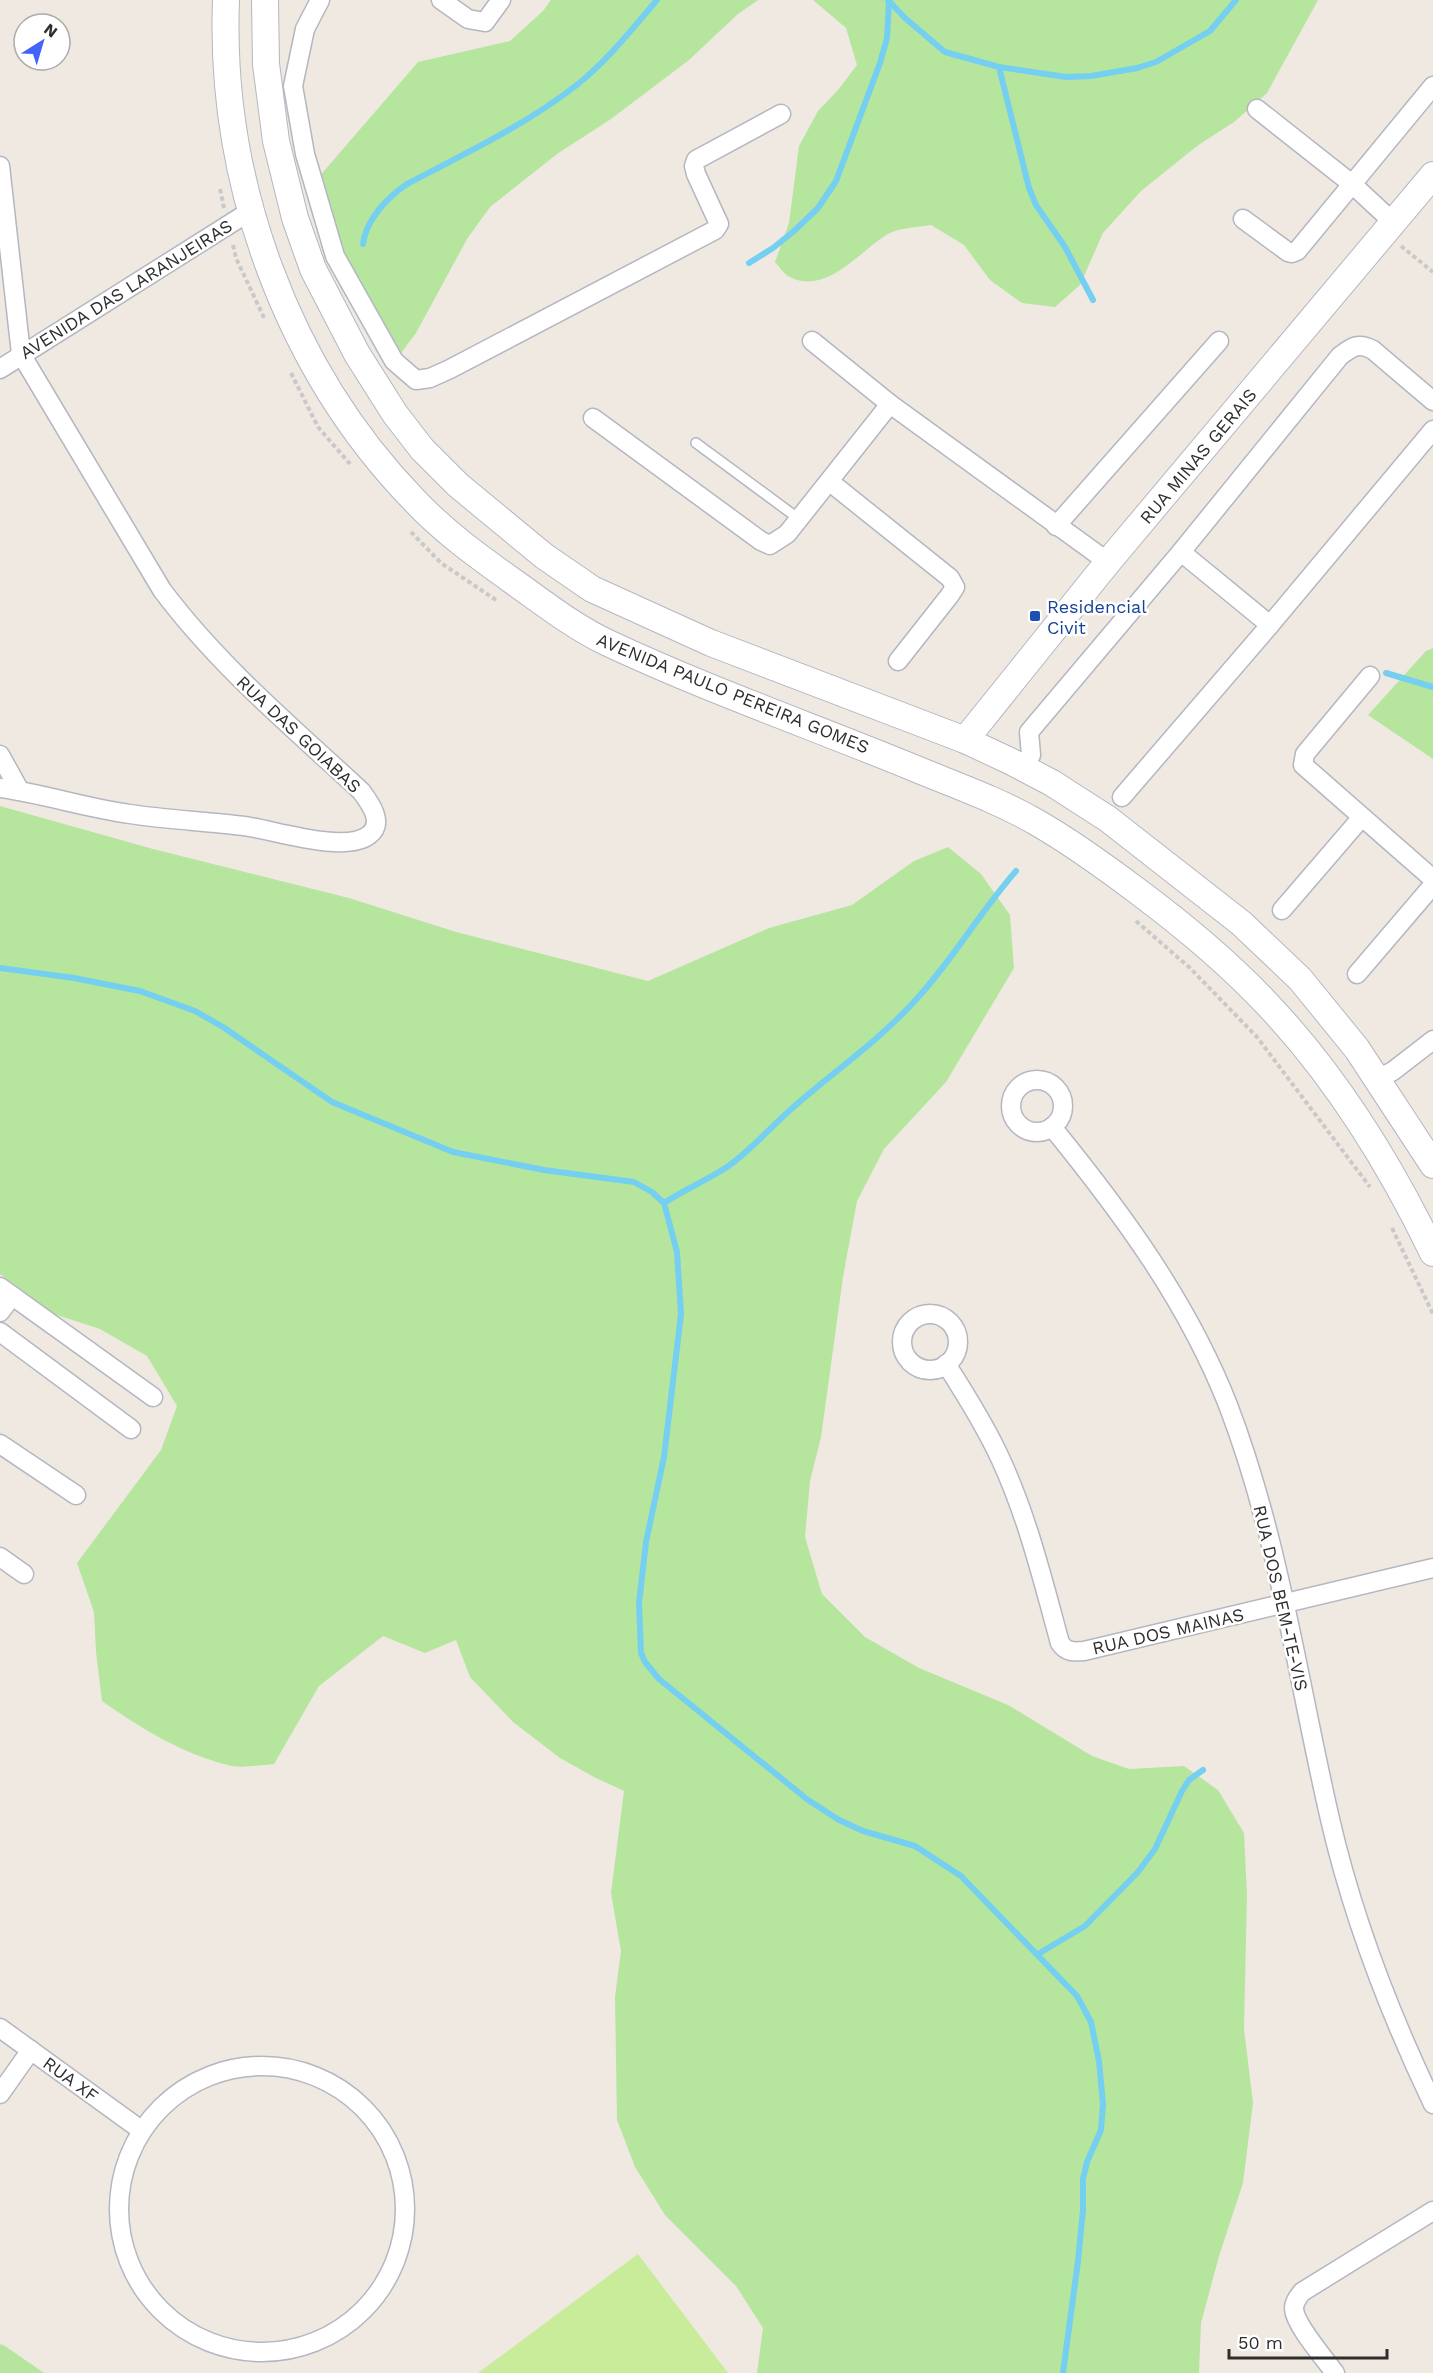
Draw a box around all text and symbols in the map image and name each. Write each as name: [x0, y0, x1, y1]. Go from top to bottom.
north arrow: [12, 12, 72, 72]
text: N: [40, 19, 61, 42]
street label: AVENIDA DAS LARANJEIRAS: [16, 215, 236, 363]
street label: RUA MINAS GERAIS: [1135, 384, 1261, 528]
place label: Residencial Civit: [1047, 596, 1147, 638]
marker: Residencial Civit: [1028, 609, 1042, 623]
street label: AVENIDA PAULO PEREIRA GOMES: [594, 629, 872, 757]
street label: RUA DAS GOIABAS: [233, 671, 365, 797]
street label: RUA DOS BEM-TE-VIS: [1249, 1503, 1313, 1693]
street label: RUA DOS MAINAS: [1090, 1603, 1246, 1659]
street label: RUA XF: [39, 2052, 103, 2106]
scale bar: [1229, 2322, 1386, 2360]
text: 50 m: [1238, 2332, 1283, 2353]

